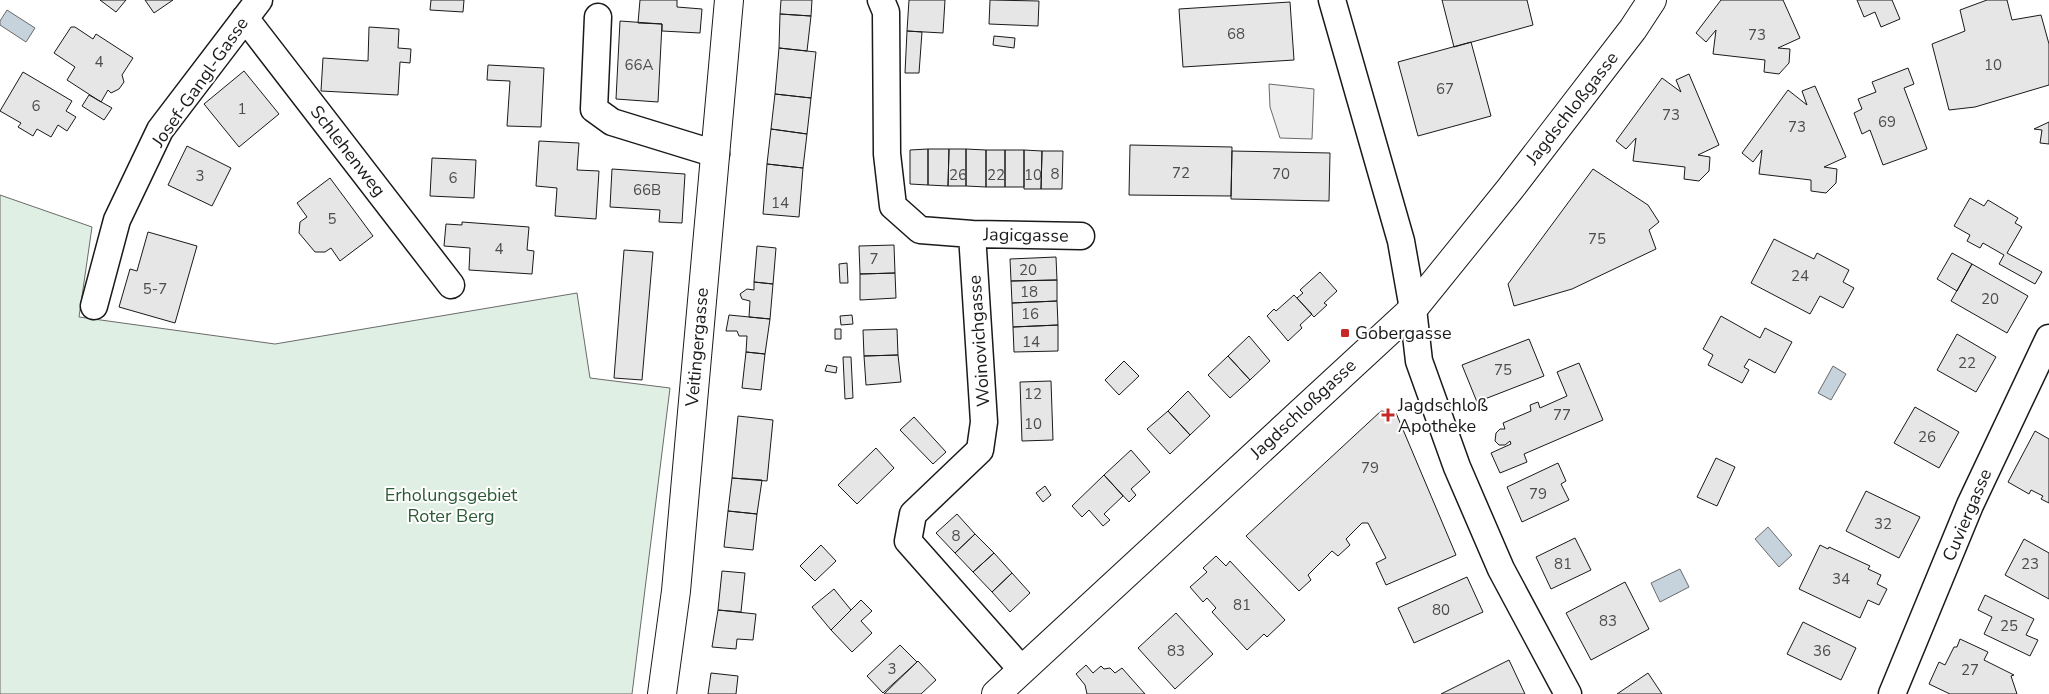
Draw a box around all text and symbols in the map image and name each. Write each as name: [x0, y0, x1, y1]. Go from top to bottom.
street label: Josef-Gangl-Gasse: [146, 12, 254, 152]
house number: 68: [1227, 24, 1245, 44]
house number: 73: [1748, 25, 1766, 45]
street label: Jagdschloßgasse: [1520, 47, 1624, 170]
house number: 4: [94, 52, 104, 72]
house number: 66A: [625, 55, 654, 75]
house number: 10: [1984, 55, 2002, 75]
house number: 67: [1436, 79, 1454, 99]
house number: 6: [31, 96, 41, 116]
house number: 1: [237, 99, 247, 119]
street label: Schlehenweg: [305, 100, 391, 202]
house number: 73: [1662, 105, 1680, 125]
house number: 69: [1878, 112, 1896, 132]
house number: 73: [1788, 117, 1806, 137]
house number: 72: [1172, 163, 1190, 183]
house number: 8: [1050, 164, 1060, 184]
house number: 70: [1272, 164, 1290, 184]
house number: 26: [949, 165, 967, 185]
house number: 22: [987, 165, 1005, 185]
house number: 10: [1024, 165, 1042, 185]
house number: 3: [195, 166, 205, 186]
house number: 6: [448, 168, 458, 188]
house number: 66B: [633, 180, 661, 200]
house number: 14: [771, 193, 789, 213]
house number: 5: [327, 209, 337, 229]
street label: Jagicgasse: [982, 222, 1069, 248]
house number: 75: [1588, 229, 1606, 249]
house number: 4: [494, 239, 504, 259]
house number: 7: [869, 249, 879, 269]
house number: 20: [1019, 260, 1037, 280]
house number: 24: [1791, 266, 1809, 286]
street label: Woinovichgasse: [962, 274, 996, 408]
house number: 5-7: [143, 279, 167, 299]
house number: 18: [1020, 282, 1038, 302]
street label: Veitingergasse: [680, 287, 714, 408]
house number: 20: [1981, 289, 1999, 309]
house number: 16: [1021, 304, 1039, 324]
place label: Gobergasse: [1355, 321, 1451, 345]
marker: Gobergasse: [1339, 327, 1351, 339]
house number: 14: [1022, 332, 1040, 352]
house number: 22: [1958, 353, 1976, 373]
street label: Jagdschloßgasse: [1244, 354, 1361, 465]
house number: 75: [1494, 360, 1512, 380]
house number: 12: [1024, 384, 1042, 404]
place label: Jagdschloß Apotheke: [1397, 393, 1488, 438]
house number: 77: [1553, 405, 1571, 425]
marker: Jagdschloß Apotheke: [1382, 409, 1394, 421]
house number: 10: [1024, 414, 1042, 434]
house number: 26: [1918, 427, 1936, 447]
house number: 79: [1361, 458, 1379, 478]
street label: Cuviergasse: [1937, 465, 1997, 565]
park label: Erholungsgebiet Roter Berg: [385, 483, 518, 528]
house number: 79: [1529, 484, 1547, 504]
house number: 32: [1874, 514, 1892, 534]
house number: 8: [951, 526, 961, 546]
house number: 81: [1554, 554, 1572, 574]
house number: 23: [2021, 554, 2039, 574]
house number: 34: [1832, 569, 1850, 589]
house number: 81: [1233, 595, 1251, 615]
house number: 80: [1432, 600, 1450, 620]
house number: 83: [1599, 611, 1617, 631]
house number: 25: [2000, 616, 2018, 636]
house number: 83: [1167, 641, 1185, 661]
house number: 36: [1813, 641, 1831, 661]
house number: 3: [887, 659, 897, 679]
house number: 27: [1961, 660, 1979, 680]

